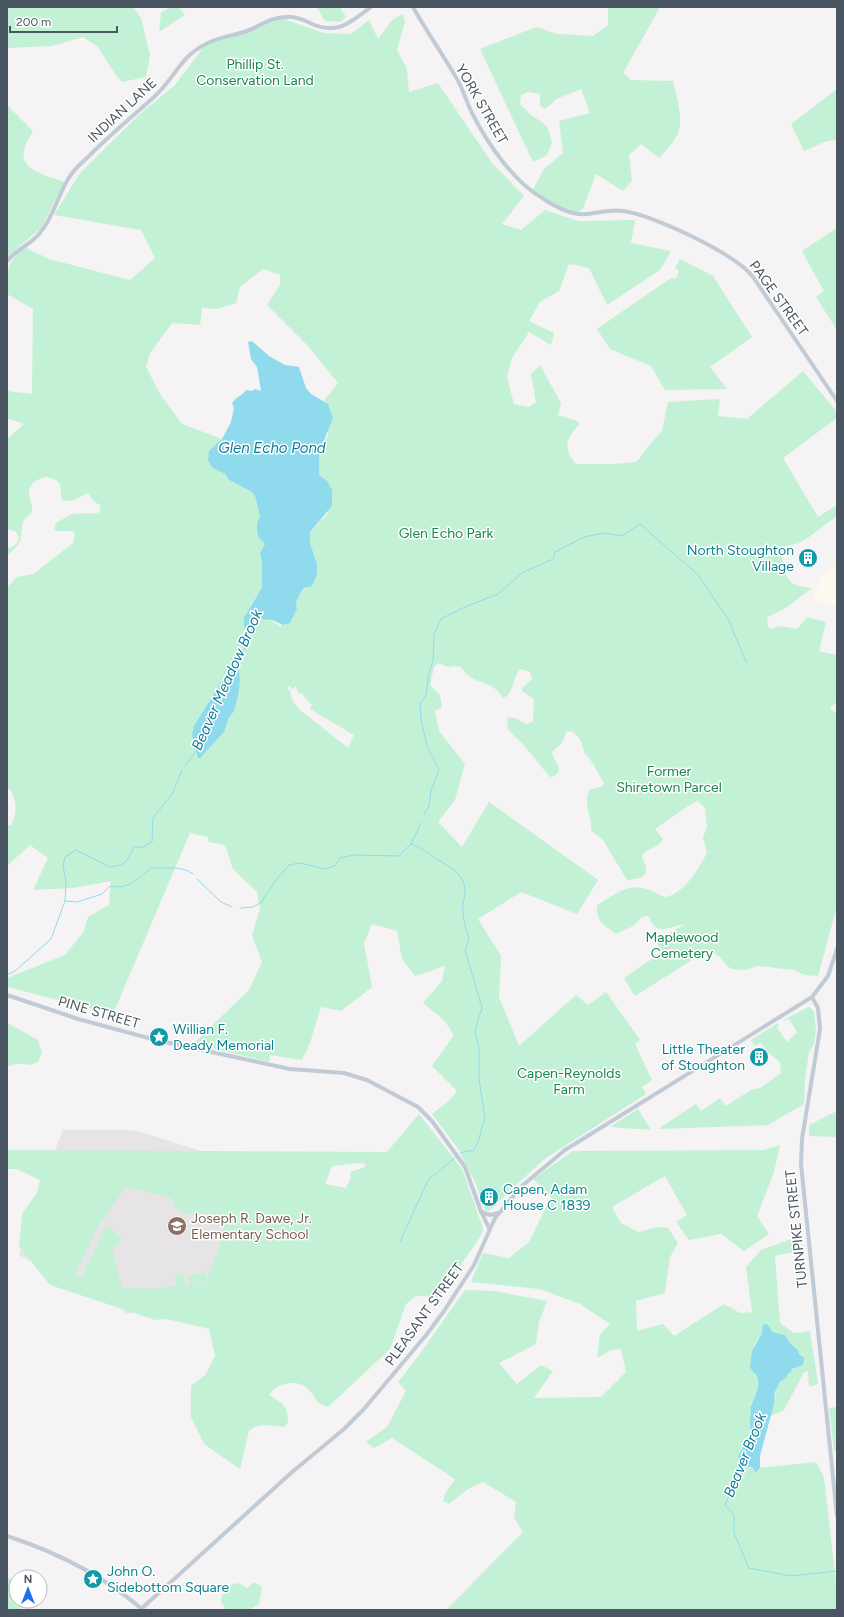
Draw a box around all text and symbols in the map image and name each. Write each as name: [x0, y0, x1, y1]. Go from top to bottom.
scale bar: [10, 8, 117, 34]
text: 200 m: [16, 15, 51, 29]
park label: Phillip St. Conservation Land: [196, 56, 314, 89]
street label: YORK STREET: [452, 61, 511, 147]
street label: INDIAN LANE: [84, 74, 160, 146]
street label: PAGE STREET: [746, 257, 812, 340]
water label: Glen Echo Pond: [218, 439, 326, 457]
park label: Glen Echo Park: [399, 525, 493, 542]
place label: North Stoughton Village: [687, 542, 794, 575]
building icon: North Stoughton Village: [797, 547, 819, 569]
water label: Beaver Meadow Brook: [188, 606, 266, 753]
park label: Former Shiretown Parcel: [616, 763, 722, 796]
park label: Maplewood Cemetery: [645, 929, 719, 962]
street label: PINE STREET: [56, 993, 142, 1032]
place label: Willian F. Deady Memorial: [173, 1021, 274, 1054]
place icon: Willian F. Deady Memorial: [148, 1026, 170, 1048]
place label: Little Theater of Stoughton: [661, 1041, 745, 1074]
building icon: Little Theater of Stoughton: [748, 1046, 770, 1068]
park label: Capen-Reynolds Farm: [517, 1065, 621, 1098]
street label: TURNPIKE STREET: [782, 1169, 811, 1289]
place label: Capen, Adam House C 1839: [503, 1181, 591, 1214]
building icon: Capen, Adam House C 1839: [478, 1186, 500, 1208]
place label: Joseph R. Dawe, Jr. Elementary School: [191, 1210, 312, 1243]
school or university icon: Joseph R. Dawe, Jr. Elementary School: [166, 1215, 188, 1237]
street label: PLEASANT STREET: [381, 1259, 467, 1369]
water label: Beaver Brook: [720, 1409, 770, 1500]
place label: John O. Sidebottom Square: [107, 1563, 229, 1596]
place icon: John O. Sidebottom Square: [82, 1568, 104, 1590]
north arrow: [8, 1569, 48, 1609]
text: N: [24, 1573, 32, 1586]

